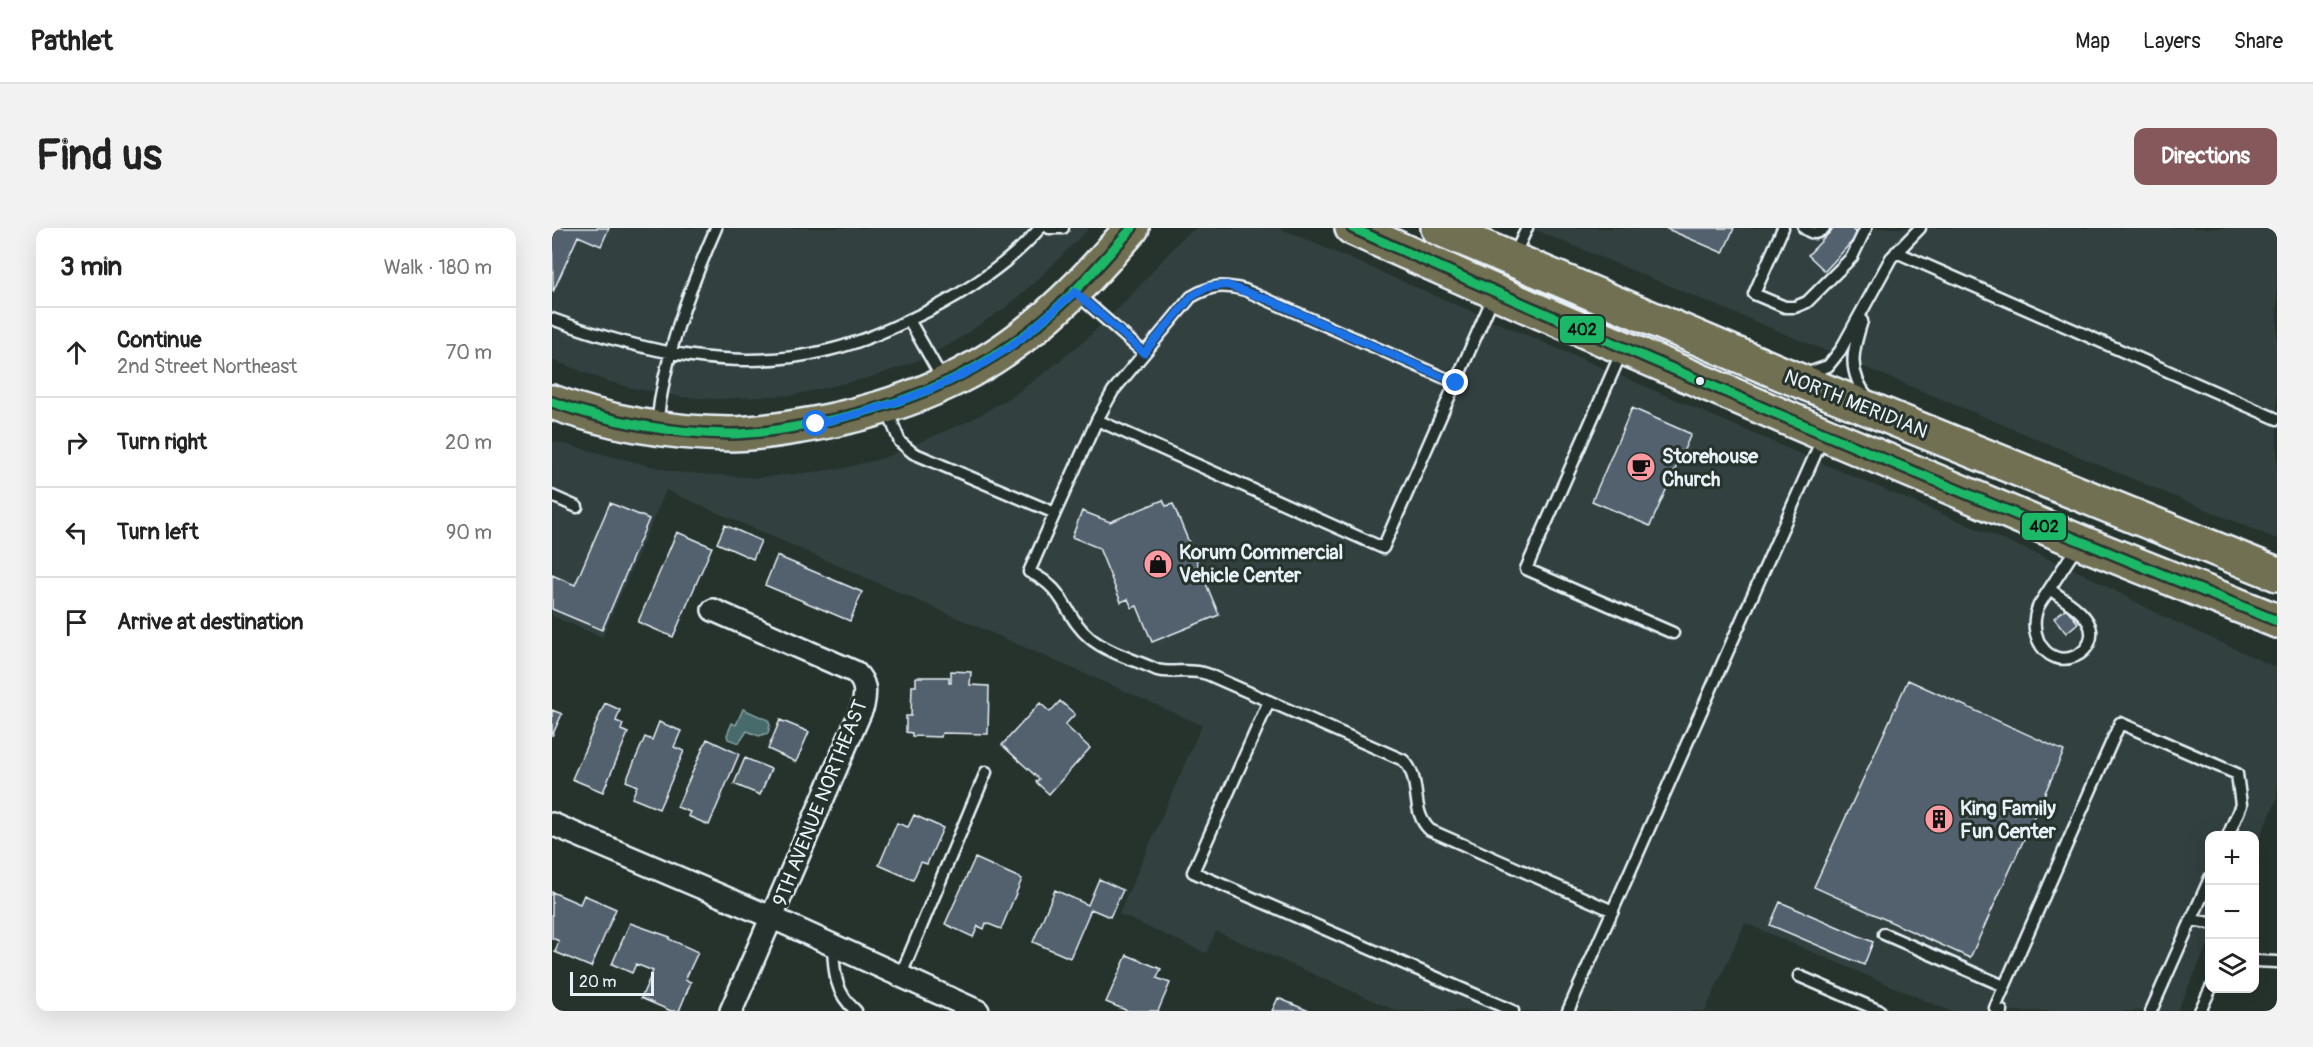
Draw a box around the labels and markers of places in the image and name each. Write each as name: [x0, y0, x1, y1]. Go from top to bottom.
unlabelled marker: [1694, 375, 1706, 387]
place label: Storehouse Church: [1662, 444, 1759, 492]
cafe icon: Storehouse Church: [1625, 451, 1657, 483]
place label: Korum Commercial Vehicle Center: [1179, 540, 1343, 588]
shop icon: Korum Commercial Vehicle Center: [1142, 548, 1174, 580]
place label: King Family Fun Center: [1960, 796, 2057, 844]
building icon: King Family Fun Center: [1923, 803, 1955, 835]

